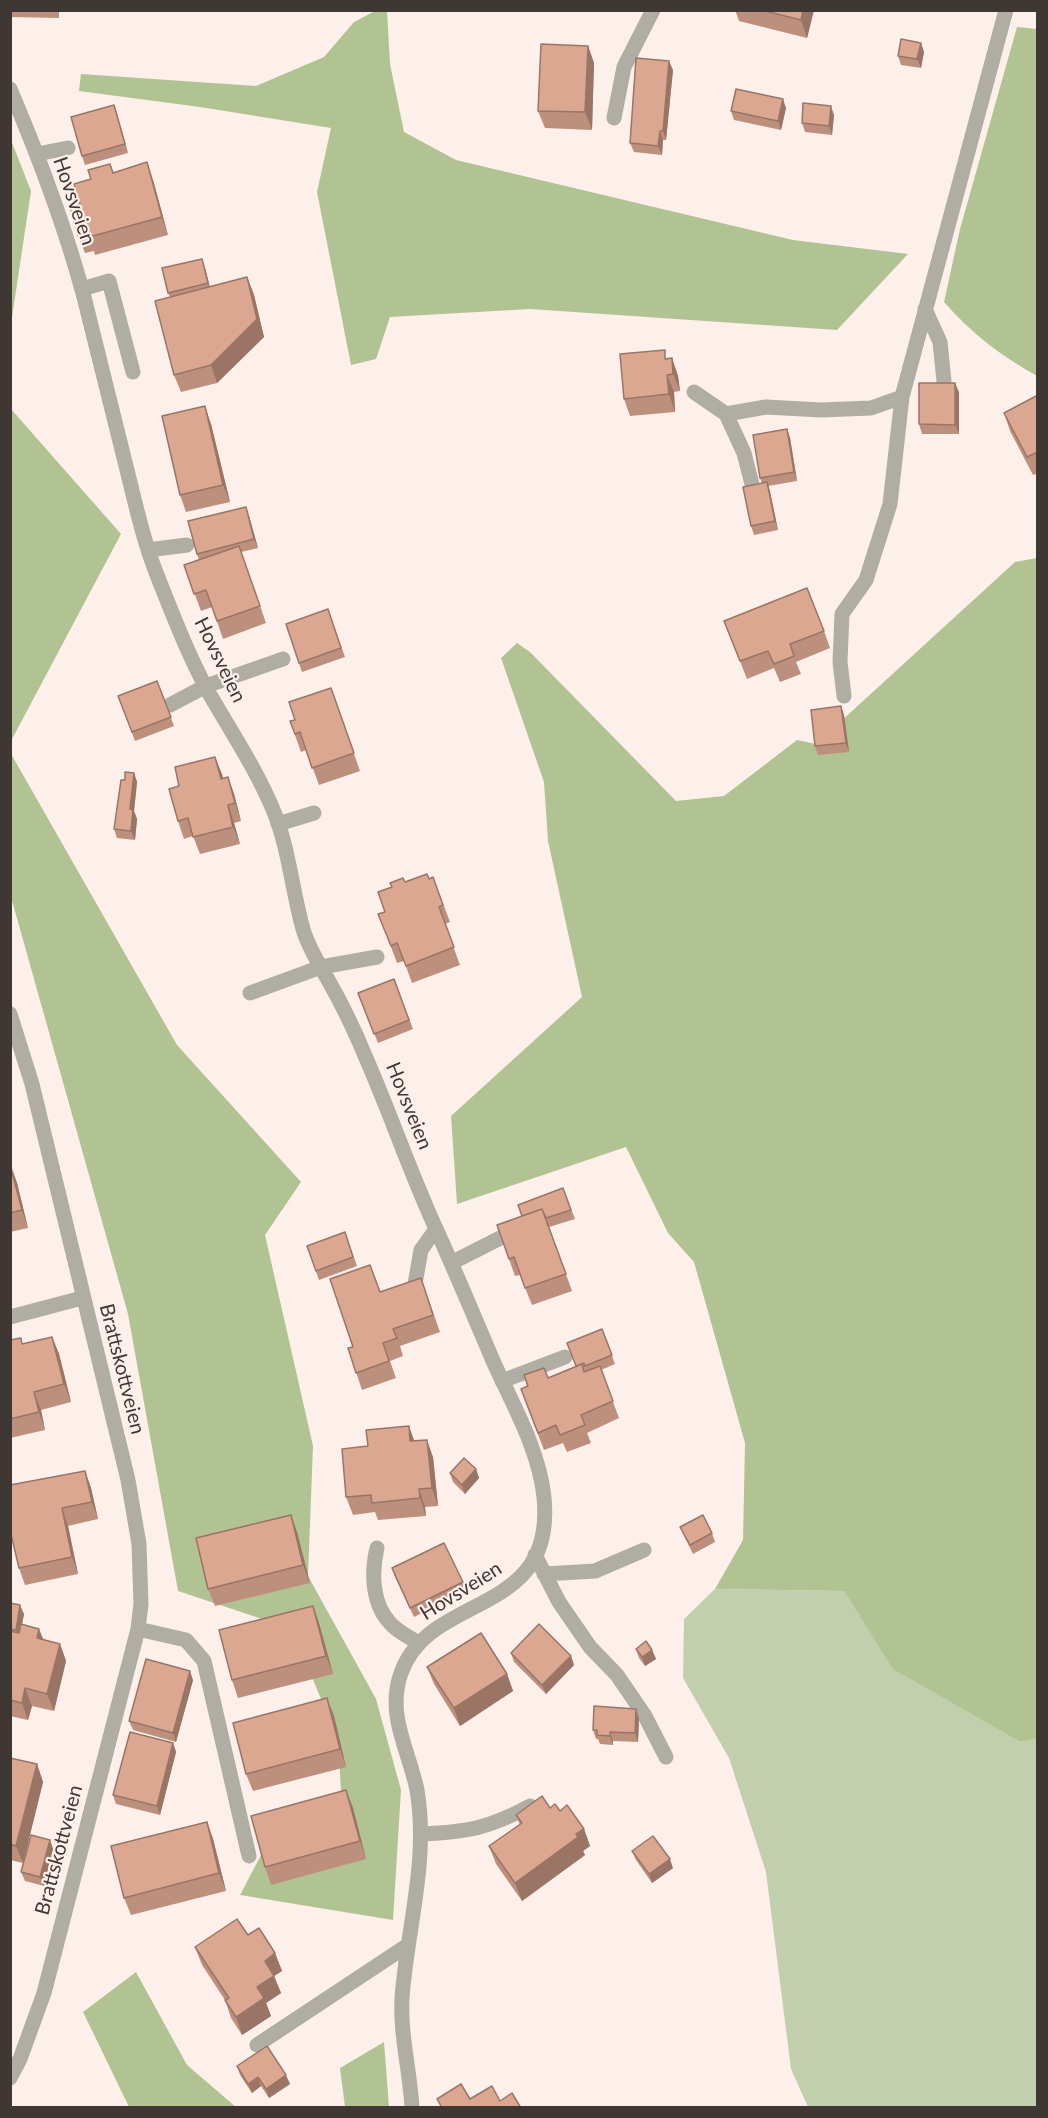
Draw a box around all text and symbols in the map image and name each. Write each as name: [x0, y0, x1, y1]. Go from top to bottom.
street label: Hovsveien: [48, 154, 100, 248]
street label: Hovsveien: [189, 613, 251, 707]
street label: Hovsveien: [381, 1059, 437, 1153]
street label: Brattskottveien: [94, 1301, 150, 1437]
street label: Hovsveien: [416, 1557, 506, 1625]
street label: Brattskottveien: [30, 1782, 88, 1918]

